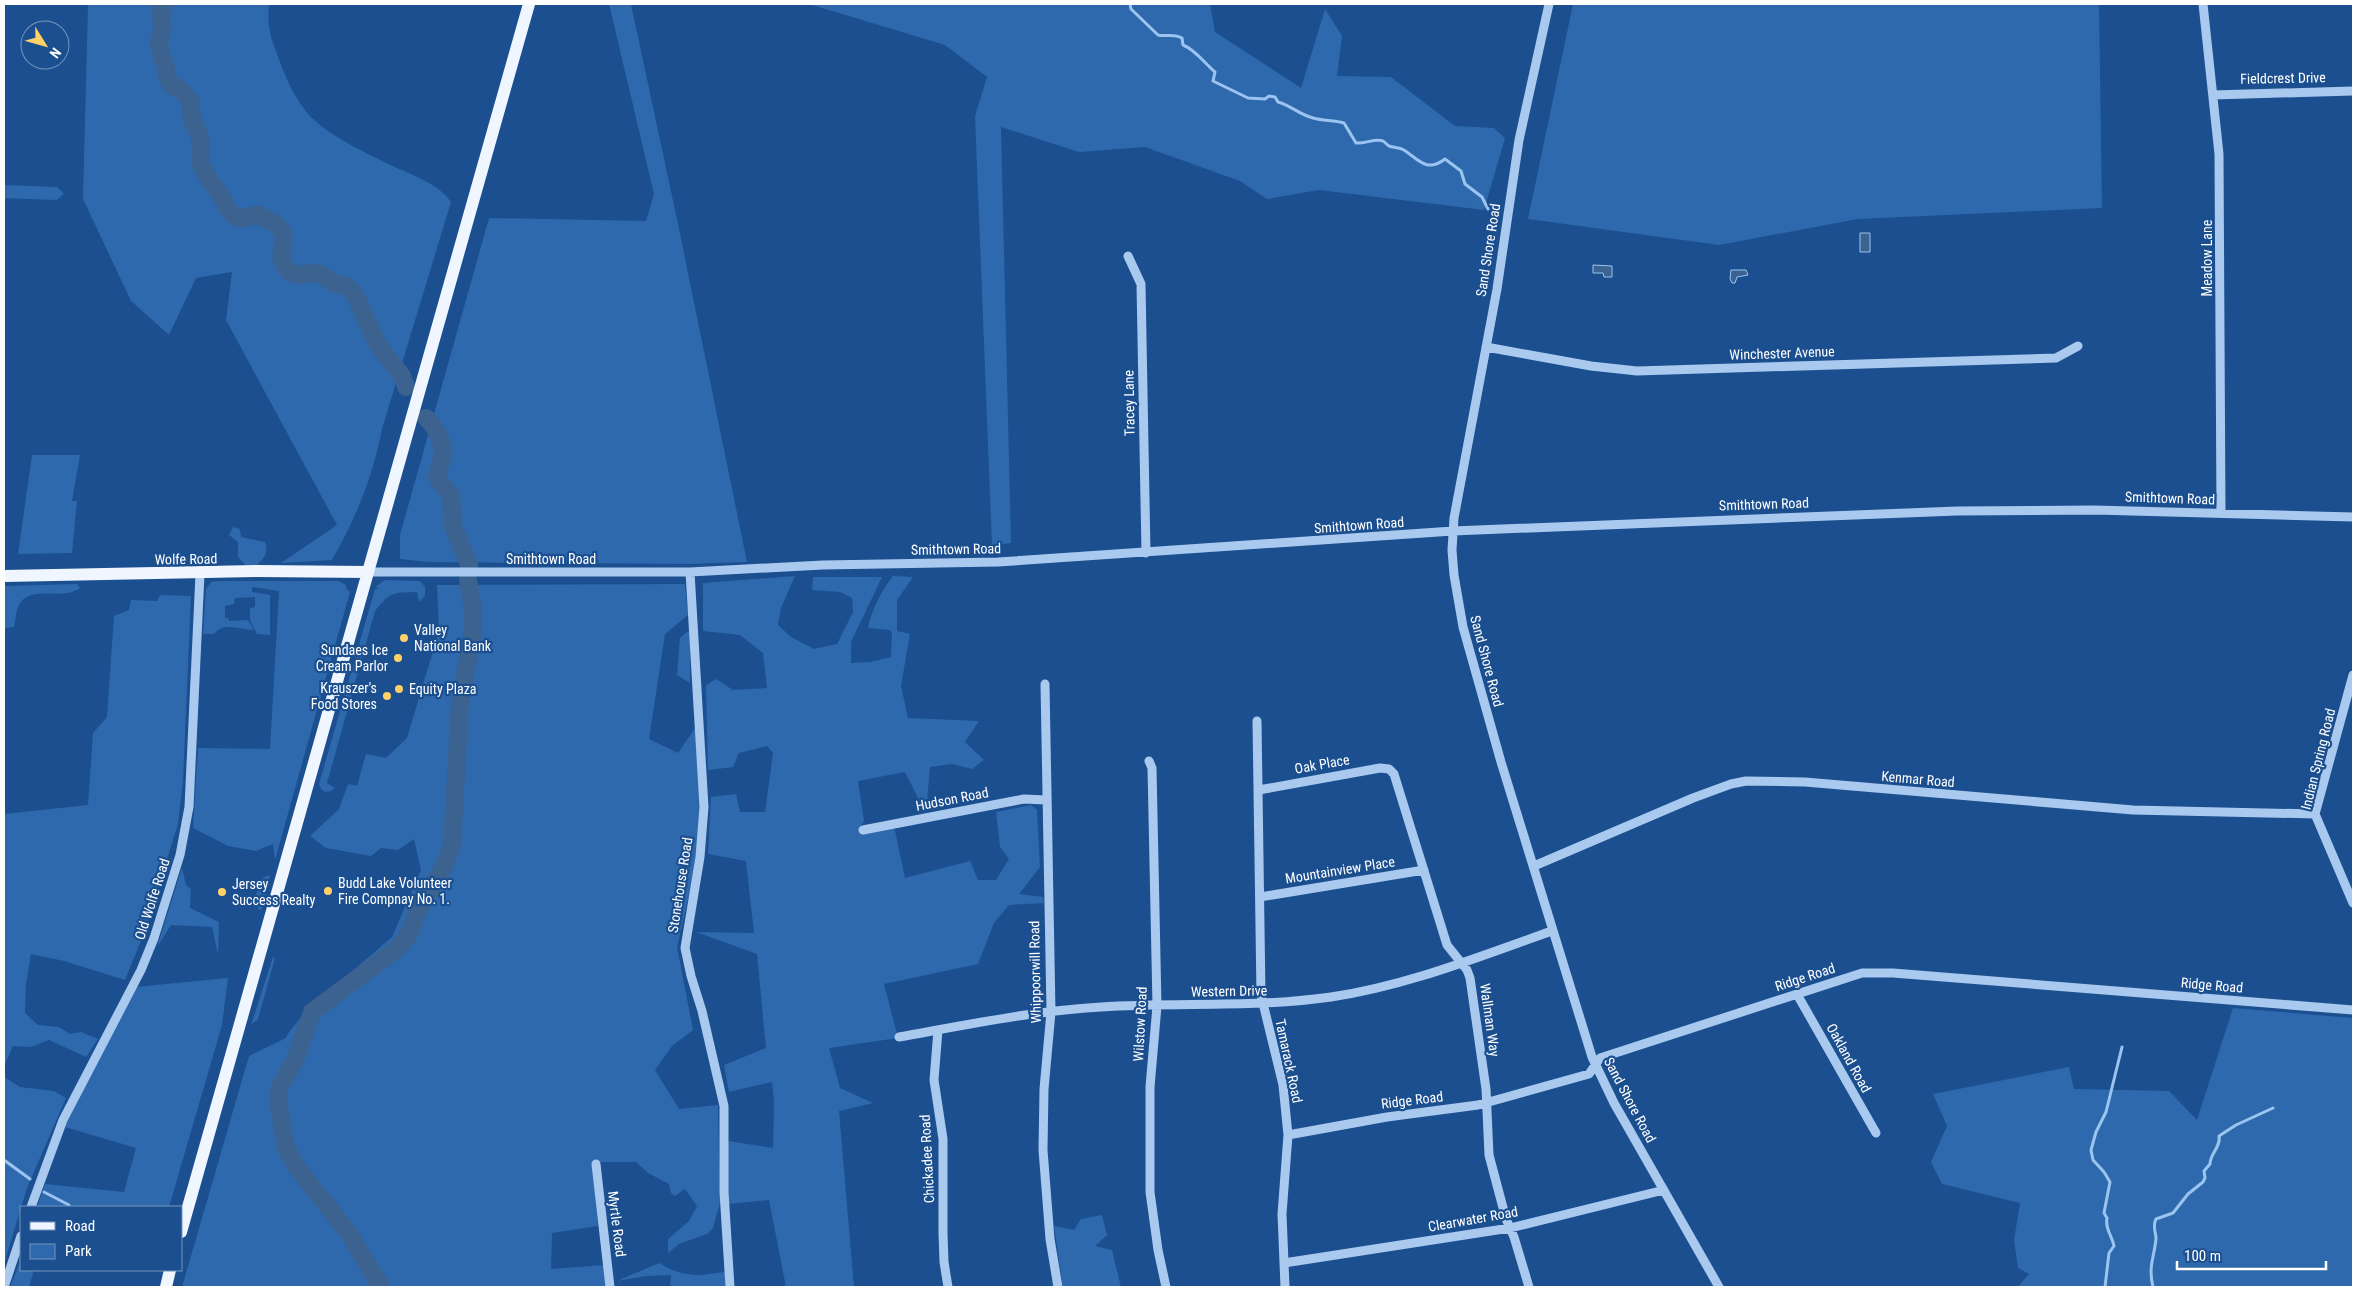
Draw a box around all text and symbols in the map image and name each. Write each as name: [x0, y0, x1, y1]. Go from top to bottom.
north arrow: [20, 20, 70, 70]
text: N: [46, 45, 64, 61]
street label: Fieldcrest Drive: [2240, 69, 2326, 87]
street label: Sand Shore Road: [1473, 202, 1503, 298]
street label: Meadow Lane: [2199, 219, 2215, 296]
street label: Winchester Avenue: [1729, 343, 1835, 363]
street label: Tracey Lane: [1120, 369, 1138, 436]
street label: Smithtown Road: [2125, 488, 2215, 508]
street label: Smithtown Road: [1719, 494, 1809, 514]
street label: Smithtown Road: [1313, 514, 1405, 536]
street label: Smithtown Road: [911, 540, 1001, 558]
street label: Wolfe Road: [154, 550, 218, 568]
street label: Smithtown Road: [506, 551, 596, 567]
street label: Sand Shore Road: [1467, 614, 1507, 708]
place label: Valley National Bank: [414, 622, 492, 654]
marker: Valley National Bank: [398, 632, 410, 644]
place label: Sundaes Ice Cream Parlor: [316, 642, 388, 674]
marker: Sundaes Ice Cream Parlor: [392, 652, 404, 664]
place label: Krauszer's Food Stores: [311, 680, 377, 712]
place label: Equity Plaza: [409, 681, 477, 697]
marker: Equity Plaza: [393, 683, 405, 695]
marker: Krauszer's Food Stores: [381, 690, 393, 702]
street label: Indian Spring Road: [2298, 707, 2338, 811]
street label: Oak Place: [1293, 751, 1351, 777]
street label: Kenmar Road: [1881, 768, 1955, 790]
street label: Hudson Road: [914, 784, 990, 814]
street label: Stonehouse Road: [665, 836, 695, 934]
street label: Mountainview Place: [1284, 853, 1396, 887]
street label: Old Wolfe Road: [131, 856, 173, 942]
place label: Budd Lake Volunteer Fire Compnay No. 1.: [338, 875, 452, 907]
place label: Jersey Success Realty: [232, 876, 316, 908]
marker: Budd Lake Volunteer Fire Compnay No. 1.: [322, 885, 334, 897]
marker: Jersey Success Realty: [216, 886, 228, 898]
street label: Whippoorwill Road: [1026, 920, 1044, 1024]
street label: Ridge Road: [1773, 960, 1837, 994]
street label: Ridge Road: [2180, 974, 2244, 996]
street label: Western Drive: [1191, 982, 1268, 1000]
street label: Wallman Way: [1477, 982, 1503, 1058]
street label: Wilstow Road: [1130, 986, 1150, 1062]
street label: Tamarack Road: [1272, 1018, 1306, 1104]
street label: Oakland Road: [1823, 1021, 1875, 1095]
street label: Sand Shore Road: [1601, 1055, 1659, 1145]
street label: Ridge Road: [1380, 1088, 1444, 1112]
street label: Chickadee Road: [917, 1114, 937, 1204]
street label: Myrtle Road: [605, 1190, 629, 1258]
street label: Clearwater Road: [1427, 1203, 1519, 1235]
legend: [20, 1206, 182, 1271]
text: Road: [65, 1217, 95, 1235]
scale bar: [2177, 1238, 2326, 1270]
text: Park: [65, 1242, 92, 1260]
text: 100 m: [2184, 1247, 2221, 1265]

